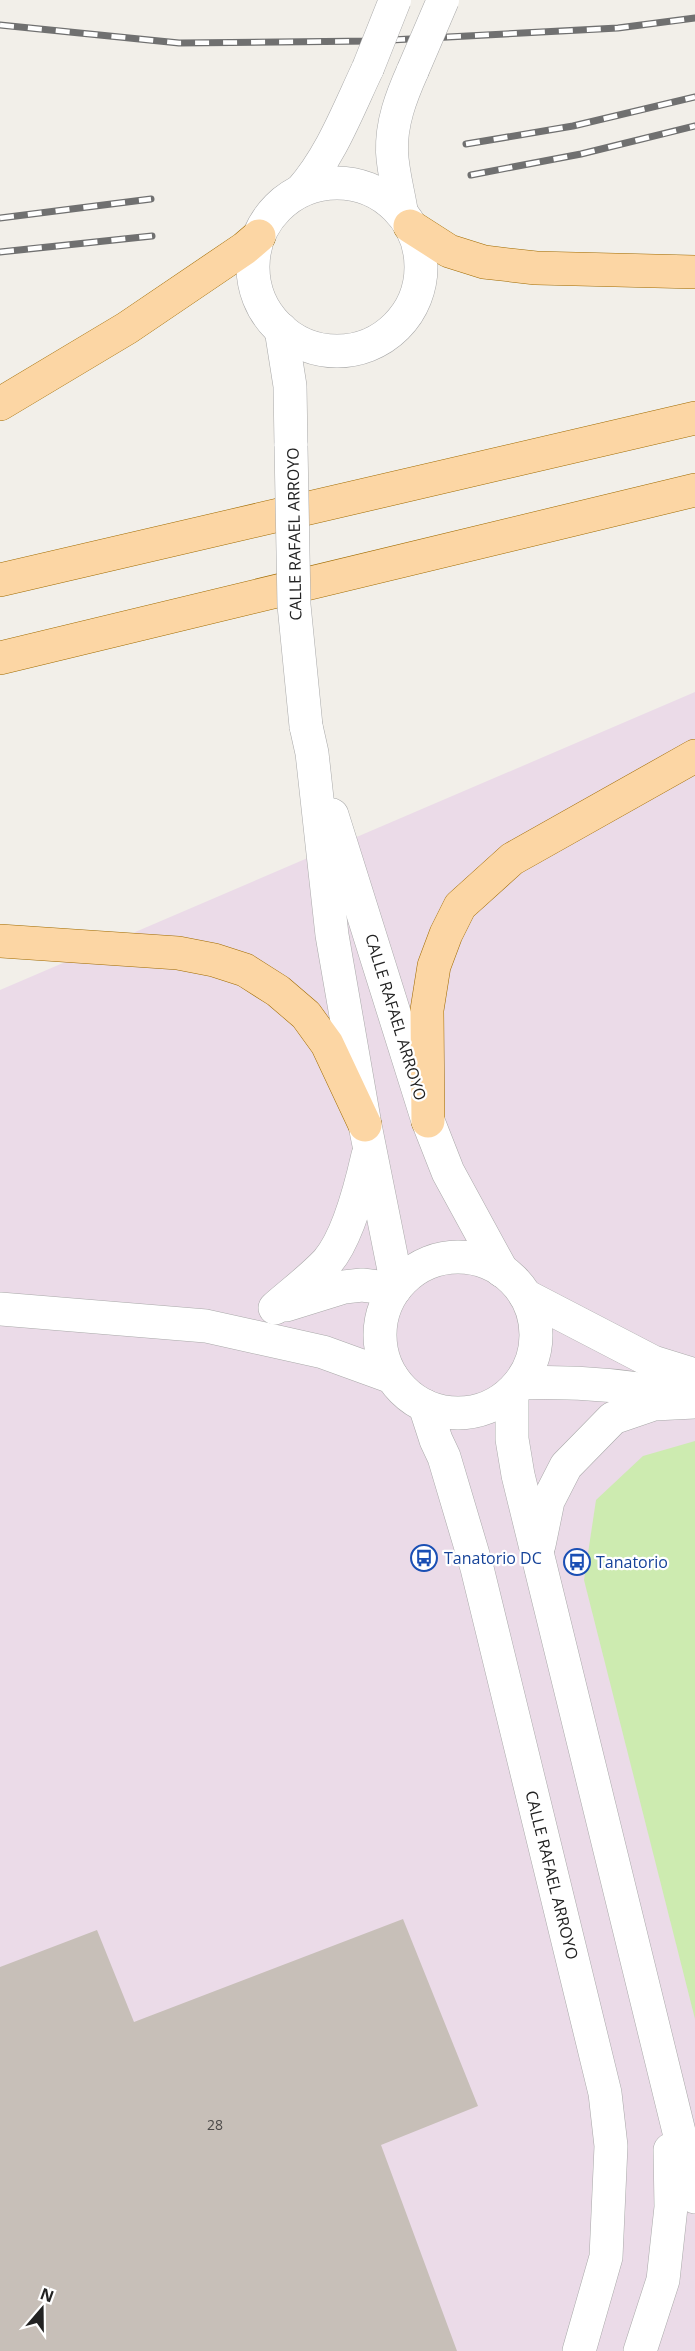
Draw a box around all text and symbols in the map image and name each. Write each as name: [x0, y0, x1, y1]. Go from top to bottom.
street label: CALLE RAFAEL ARROYO: [281, 447, 307, 621]
street label: CALLE RAFAEL ARROYO: [360, 931, 432, 1103]
bus stop icon: Tanatorio DC: [409, 1543, 439, 1573]
place label: Tanatorio DC: [444, 1547, 542, 1569]
bus stop icon: Tanatorio: [562, 1547, 592, 1577]
place label: Tanatorio: [596, 1551, 668, 1573]
street label: CALLE RAFAEL ARROYO: [520, 1788, 584, 1962]
house number: 28: [207, 2115, 223, 2134]
north arrow: [12, 2279, 72, 2339]
text: N: [37, 2282, 57, 2307]

